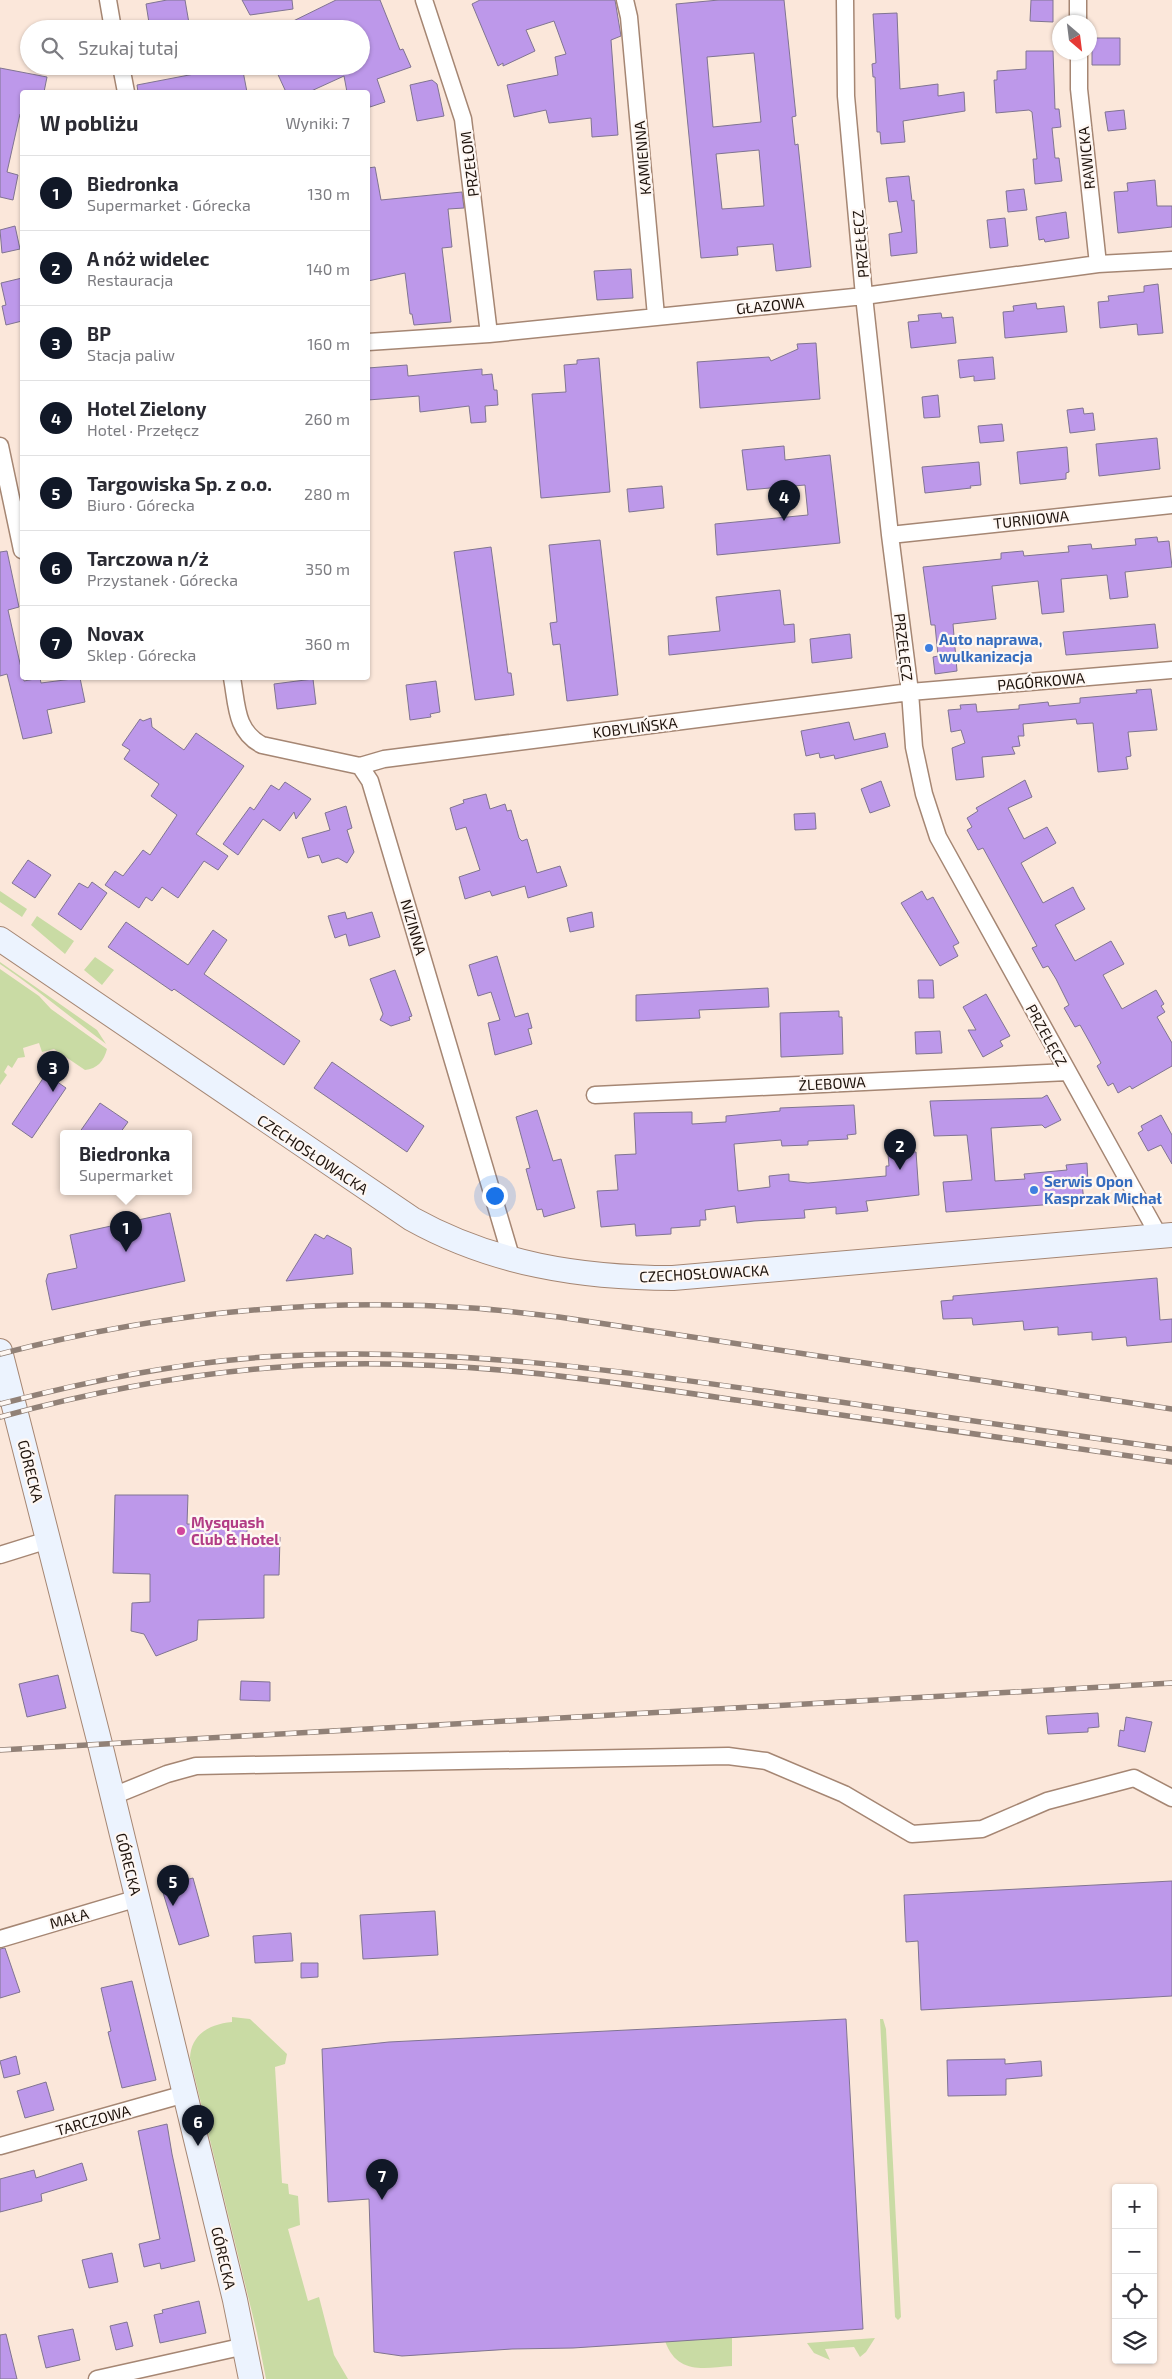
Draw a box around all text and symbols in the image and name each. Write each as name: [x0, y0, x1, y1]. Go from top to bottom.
north arrow: [1052, 15, 1097, 60]
search box: [20, 20, 370, 75]
icon: search: [38, 34, 66, 62]
text: Szukaj tutaj: [78, 36, 178, 59]
text: W pobliżu: [40, 110, 139, 135]
text: Wyniki: 7: [285, 113, 350, 132]
street label: KAMIENNA: [630, 120, 654, 196]
street label: RAWICKA: [1074, 125, 1098, 190]
street label: PRZEŁOM: [456, 130, 482, 198]
text: Biedronka: [87, 172, 179, 195]
text: 1: [53, 184, 59, 203]
text: 130 m: [308, 184, 350, 203]
text: Supermarket · Górecka: [87, 195, 251, 214]
street label: PRZEŁĘCZ: [848, 209, 872, 279]
text: A nóż widelec: [87, 247, 209, 270]
text: 2: [51, 259, 61, 278]
text: 140 m: [307, 259, 350, 278]
text: Restauracja: [87, 270, 173, 289]
street label: GŁAZOWA: [735, 292, 806, 318]
text: BP: [87, 322, 111, 345]
text: 3: [51, 334, 61, 353]
text: 160 m: [307, 334, 350, 353]
text: Stacja paliw: [87, 345, 175, 364]
text: Hotel Zielony: [87, 397, 206, 420]
text: 4: [51, 409, 61, 428]
text: 260 m: [305, 409, 350, 428]
text: Hotel · Przełęcz: [87, 420, 199, 439]
text: Targowiska Sp. z o.o.: [87, 472, 272, 495]
pin: 4: [768, 480, 800, 521]
text: 5: [52, 484, 60, 503]
text: 280 m: [304, 484, 350, 503]
text: Biuro · Górecka: [87, 495, 195, 514]
street label: TURNIOWA: [992, 506, 1070, 532]
text: Tarczowa n/ż: [87, 547, 209, 570]
text: 6: [51, 559, 61, 578]
text: 350 m: [305, 559, 350, 578]
text: Przystanek · Górecka: [87, 570, 238, 589]
street label: PRZEŁĘCZ: [891, 612, 917, 682]
text: Novax: [87, 622, 144, 645]
place label: Auto naprawa, wulkanizacja: [939, 630, 1042, 665]
text: 7: [52, 634, 60, 653]
text: 360 m: [305, 634, 350, 653]
marker: Auto naprawa, wulkanizacja: [923, 642, 935, 654]
text: Sklep · Górecka: [87, 645, 196, 664]
street label: PAGÓRKOWA: [996, 668, 1086, 694]
street label: KOBYLIŃSKA: [592, 713, 679, 741]
street label: NIZINNA: [397, 897, 431, 958]
street label: PRZEŁĘCZ: [1023, 1001, 1071, 1069]
pin: 3: [37, 1051, 69, 1092]
street label: ŻLEBOWA: [798, 1072, 867, 1094]
street label: CZECHOSŁOWACKA: [254, 1110, 372, 1198]
pin: 2: [884, 1129, 916, 1170]
popup: [60, 1130, 192, 1195]
text: Biedronka: [79, 1142, 170, 1165]
text: Supermarket: [79, 1165, 173, 1184]
place label: Serwis Opon Kasprzak Michał: [1044, 1172, 1162, 1207]
your location: [482, 1183, 508, 1209]
marker: Serwis Opon Kasprzak Michał: [1028, 1184, 1040, 1196]
pin: 1: [110, 1211, 142, 1252]
street label: CZECHOSŁOWACKA: [639, 1261, 770, 1285]
street label: GÓRECKA: [15, 1438, 48, 1505]
place label: Mysquash Club & Hotel: [191, 1513, 279, 1548]
marker: Mysquash Club & Hotel: [175, 1525, 187, 1537]
street label: GÓRECKA: [113, 1831, 146, 1898]
pin: 5: [157, 1865, 189, 1906]
street label: MAŁA: [47, 1904, 91, 1932]
street label: TARCZOWA: [54, 2101, 133, 2139]
pin: 6: [182, 2105, 214, 2146]
pin: 7: [366, 2159, 398, 2200]
map controls: [1112, 2184, 1157, 2364]
button: +: [1112, 2184, 1157, 2229]
street label: GÓRECKA: [208, 2225, 240, 2292]
button: −: [1112, 2229, 1157, 2274]
button: locate: [1112, 2274, 1157, 2319]
button: layers: [1112, 2319, 1157, 2364]

